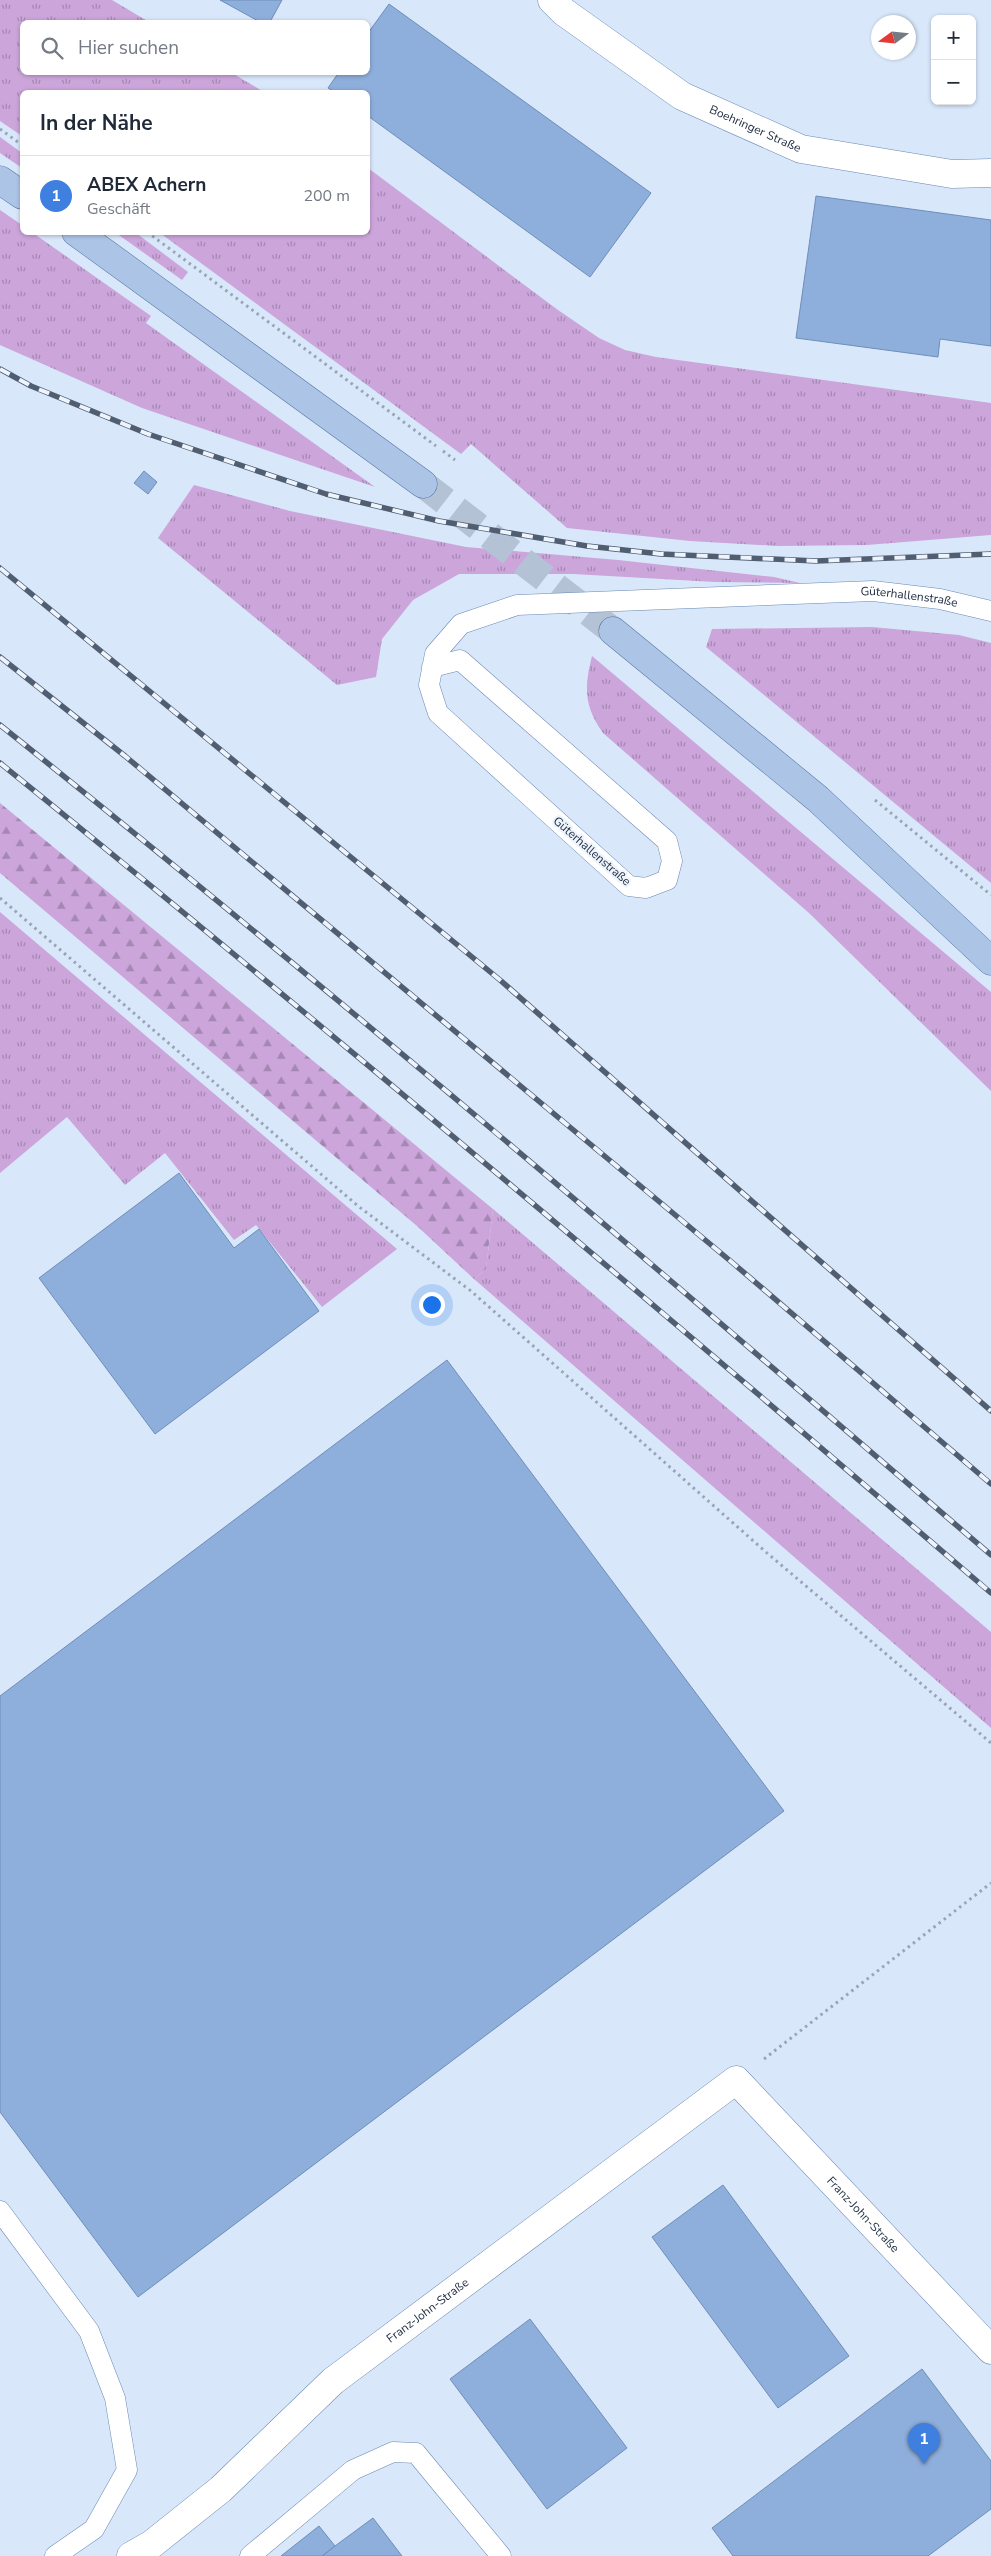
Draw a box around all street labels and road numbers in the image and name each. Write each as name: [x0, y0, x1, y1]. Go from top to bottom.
street label: Boehringer Straße: [707, 101, 804, 156]
street label: Güterhallenstraße: [860, 583, 959, 611]
street label: Güterhallenstraße: [550, 813, 634, 889]
street label: Franz-John-Straße: [823, 2173, 903, 2256]
street label: Franz-John-Straße: [383, 2274, 472, 2346]

